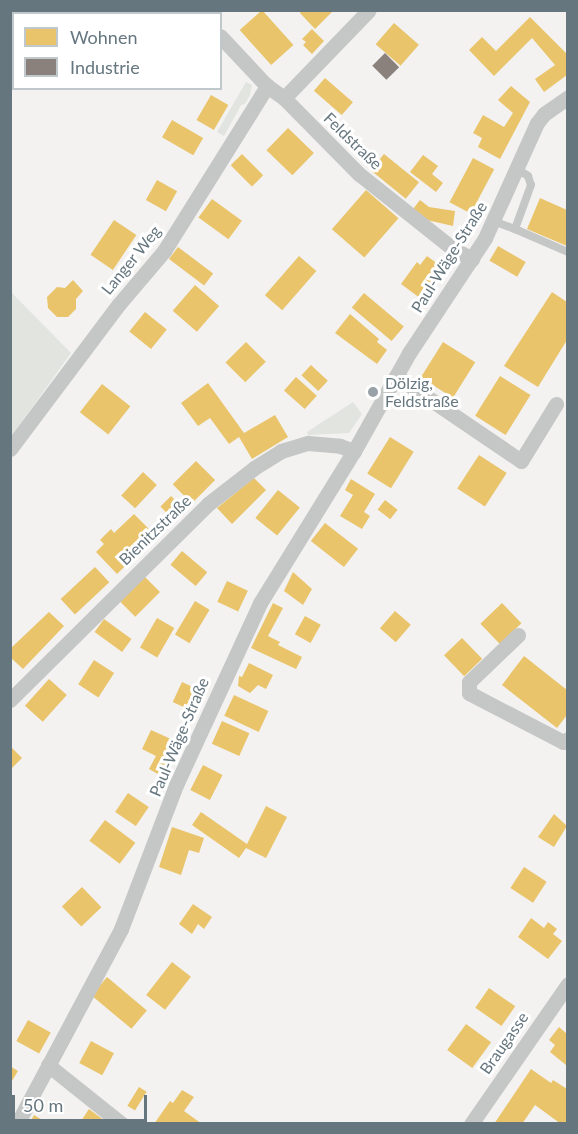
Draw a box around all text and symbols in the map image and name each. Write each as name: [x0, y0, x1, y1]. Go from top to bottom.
legend: [12, 12, 222, 90]
text: Wohnen: [70, 26, 137, 48]
text: Industrie: [70, 56, 140, 78]
street label: Feldstraße: [320, 109, 386, 173]
street label: Paul-Wäge-Straße: [407, 198, 491, 316]
street label: Langer Weg: [97, 221, 165, 299]
place label: Dölzig, Feldstraße: [385, 373, 459, 411]
marker: Dölzig, Feldstraße: [366, 385, 380, 399]
street label: Bienitzstraße: [115, 491, 195, 569]
street label: Paul-Wäge-Straße: [145, 675, 213, 799]
street label: Braugasse: [476, 1008, 532, 1078]
scale bar: [15, 1083, 150, 1121]
text: 50 m: [23, 1094, 63, 1116]

